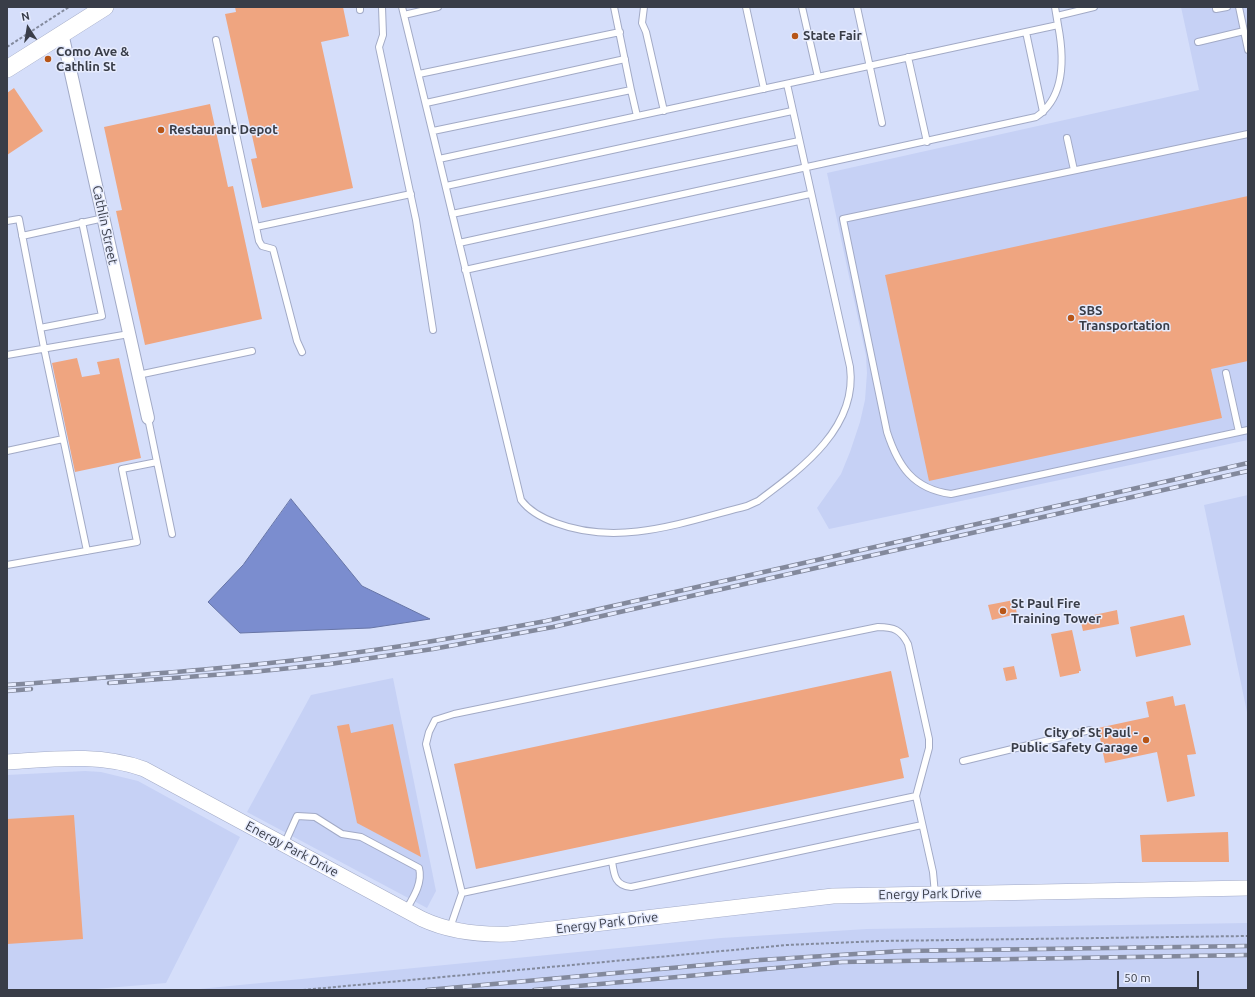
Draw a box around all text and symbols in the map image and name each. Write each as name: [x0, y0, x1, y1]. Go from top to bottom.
north arrow: [8, 8, 48, 48]
text: N: [20, 10, 31, 23]
place label: State Fair: [803, 28, 862, 44]
marker: State Fair: [790, 31, 800, 41]
place label: Como Ave & Cathlin St: [56, 44, 129, 75]
marker: Como Ave & Cathlin St: [43, 54, 53, 64]
place label: Restaurant Depot: [169, 122, 278, 138]
marker: Restaurant Depot: [156, 125, 166, 135]
street label: Cathlin Street: [89, 184, 121, 266]
place label: SBS Transportation: [1079, 303, 1170, 334]
marker: SBS Transportation: [1066, 313, 1076, 323]
place label: St Paul Fire Training Tower: [1011, 596, 1101, 627]
marker: St Paul Fire Training Tower: [998, 606, 1008, 616]
place label: City of St Paul - Public Safety Garage: [1011, 725, 1138, 756]
marker: City of St Paul - Public Safety Garage: [1141, 735, 1151, 745]
street label: Energy Park Drive: [243, 818, 341, 880]
street label: Energy Park Drive: [878, 885, 982, 903]
street label: Energy Park Drive: [555, 909, 659, 937]
scale bar: [1119, 963, 1201, 989]
text: 50 m: [1124, 971, 1151, 984]

